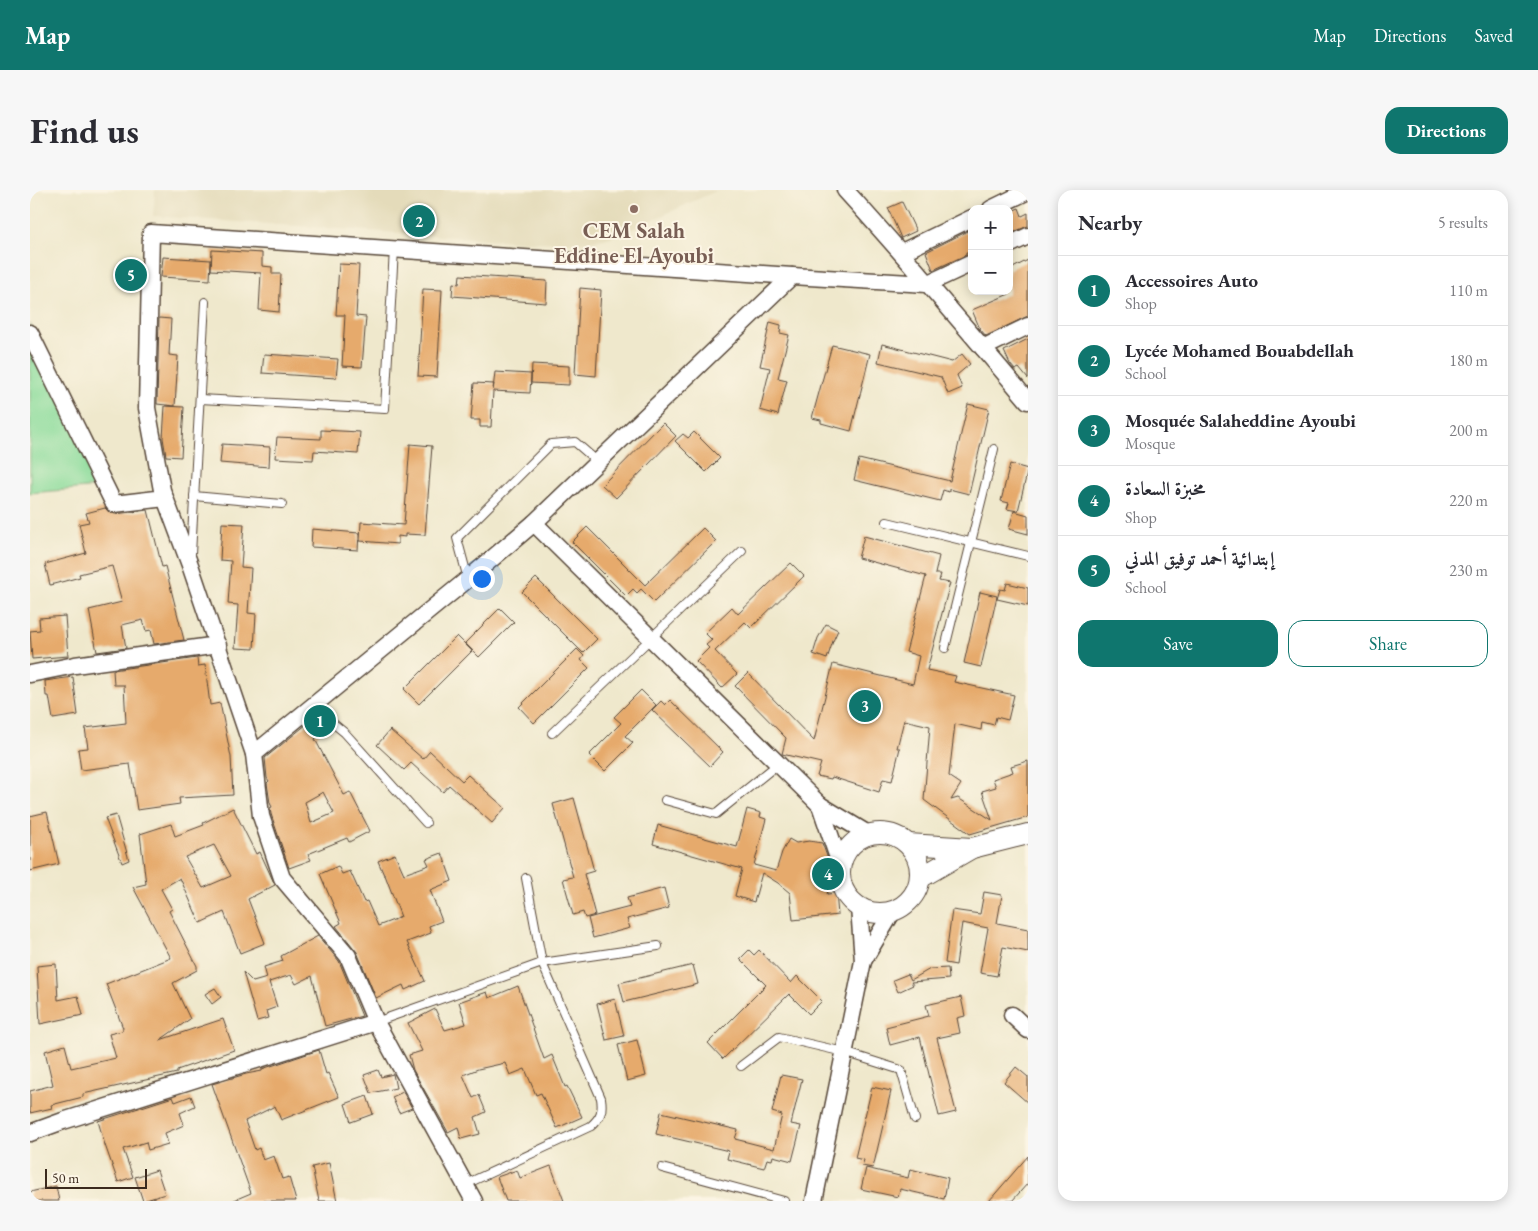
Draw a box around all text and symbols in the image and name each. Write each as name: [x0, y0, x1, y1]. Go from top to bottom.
text: Map: [25, 20, 70, 51]
text: Map: [1314, 24, 1346, 47]
text: Directions: [1374, 24, 1446, 47]
text: Saved: [1474, 24, 1513, 47]
button: Directions: [1385, 107, 1508, 154]
text: Find us: [30, 108, 139, 153]
pin: 2: [403, 202, 435, 240]
marker: CEM Salah Eddine El Ayoubi: [628, 203, 640, 215]
map controls: [968, 205, 1013, 295]
button: +: [968, 205, 1013, 250]
text: Nearby: [1078, 209, 1142, 236]
text: 5 results: [1438, 212, 1488, 233]
place label: CEM Salah Eddine El Ayoubi: [554, 216, 715, 270]
button: −: [968, 250, 1013, 295]
pin: 5: [115, 256, 147, 294]
text: Accessoires Auto: [1125, 268, 1258, 293]
text: 1: [1090, 280, 1098, 301]
text: 110 m: [1449, 280, 1488, 301]
text: Shop: [1125, 293, 1157, 314]
text: Lycée Mohamed Bouabdellah: [1125, 338, 1354, 363]
text: 2: [1090, 350, 1098, 371]
text: 180 m: [1449, 350, 1488, 371]
text: School: [1125, 363, 1167, 384]
text: Mosquée Salaheddine Ayoubi: [1125, 408, 1356, 433]
text: 3: [1090, 420, 1098, 441]
text: 200 m: [1449, 420, 1488, 441]
text: Mosque: [1125, 433, 1175, 454]
text: مخبزة السعادة: [1125, 476, 1205, 501]
text: 4: [1090, 490, 1098, 511]
text: 220 m: [1449, 490, 1488, 511]
text: Shop: [1125, 507, 1157, 528]
text: إبتدائية أحمد توفيق المدني: [1125, 546, 1274, 571]
text: 5: [1090, 560, 1098, 581]
text: 230 m: [1449, 560, 1488, 581]
your location: [469, 566, 495, 592]
text: School: [1125, 577, 1167, 598]
button: Save: [1078, 620, 1278, 667]
button: Share: [1288, 620, 1488, 667]
pin: 3: [849, 687, 881, 725]
pin: 1: [304, 702, 336, 740]
pin: 4: [812, 855, 844, 893]
scale bar: [45, 1166, 148, 1189]
text: 50 m: [52, 1169, 79, 1187]

